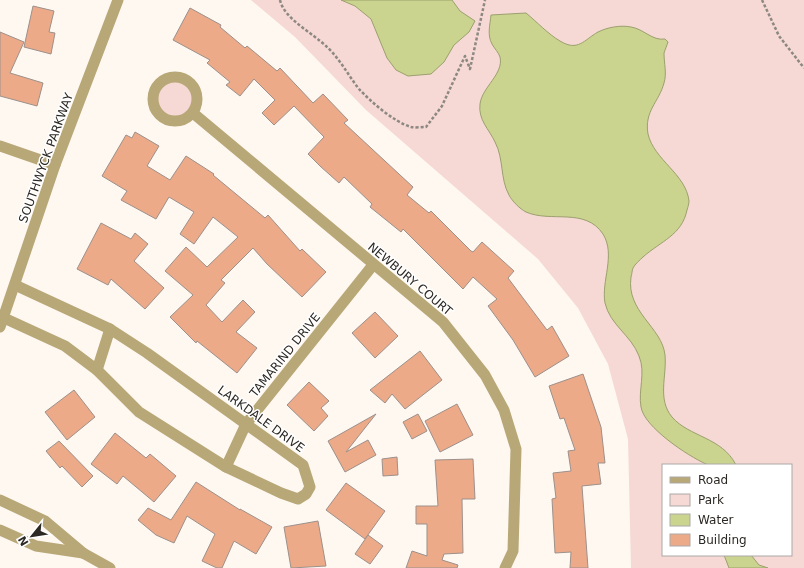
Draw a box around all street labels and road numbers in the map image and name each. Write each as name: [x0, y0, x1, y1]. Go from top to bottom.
street label: SOUTHWYCK PARKWAY: [16, 91, 76, 225]
street label: NEWBURY COURT: [365, 240, 455, 319]
street label: TAMARIND DRIVE: [246, 310, 323, 401]
street label: LARKDALE DRIVE: [215, 383, 307, 455]

